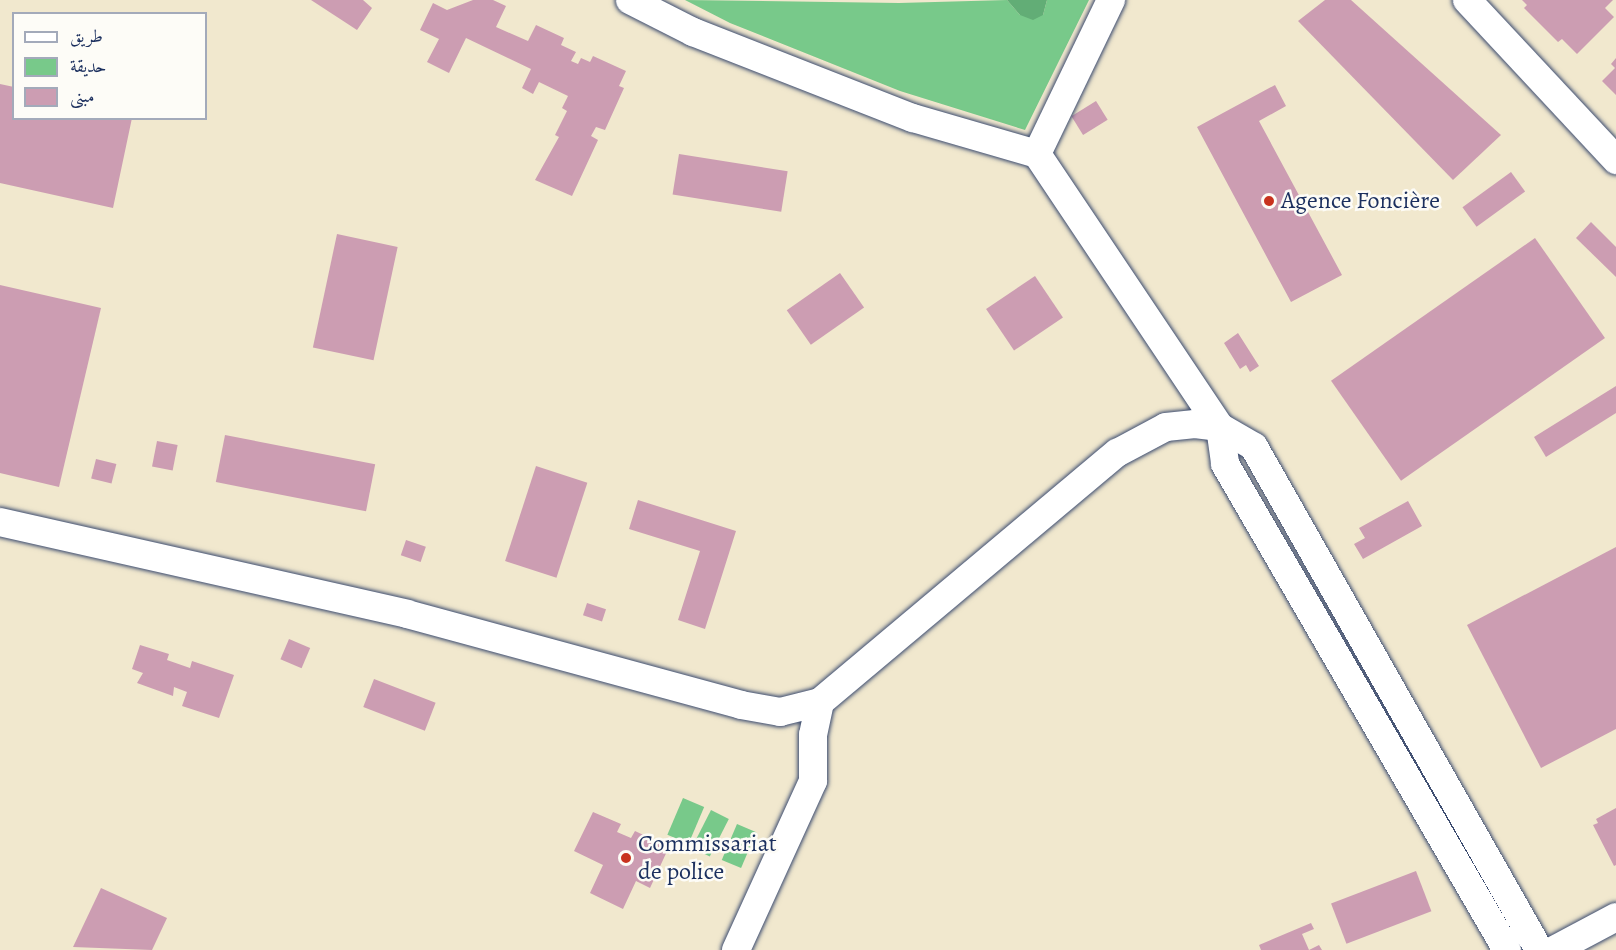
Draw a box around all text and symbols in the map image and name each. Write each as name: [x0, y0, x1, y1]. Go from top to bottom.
legend: [12, 12, 207, 120]
text: طريق: [70, 24, 103, 48]
text: حديقة: [70, 54, 106, 78]
text: مبنى: [70, 84, 95, 108]
place label: Agence Foncière: [1281, 187, 1440, 215]
marker: Agence Foncière: [1262, 194, 1276, 208]
place label: Commissariat de police: [638, 830, 777, 886]
marker: Commissariat de police: [619, 851, 633, 865]

